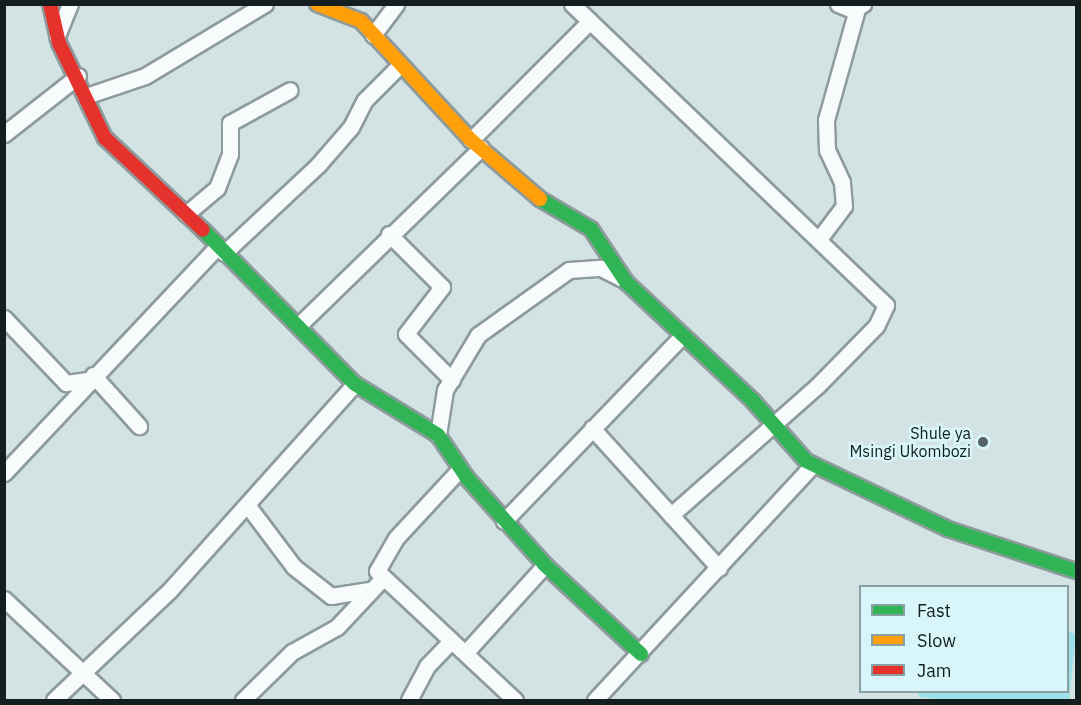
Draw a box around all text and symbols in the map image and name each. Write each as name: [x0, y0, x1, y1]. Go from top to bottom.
place label: Shule ya Msingi Ukombozi: [849, 423, 971, 461]
marker: Shule ya Msingi Ukombozi: [976, 435, 990, 449]
legend: [859, 585, 1069, 693]
text: Fast: [917, 599, 951, 622]
text: Slow: [917, 629, 956, 652]
text: Jam: [917, 659, 952, 682]

